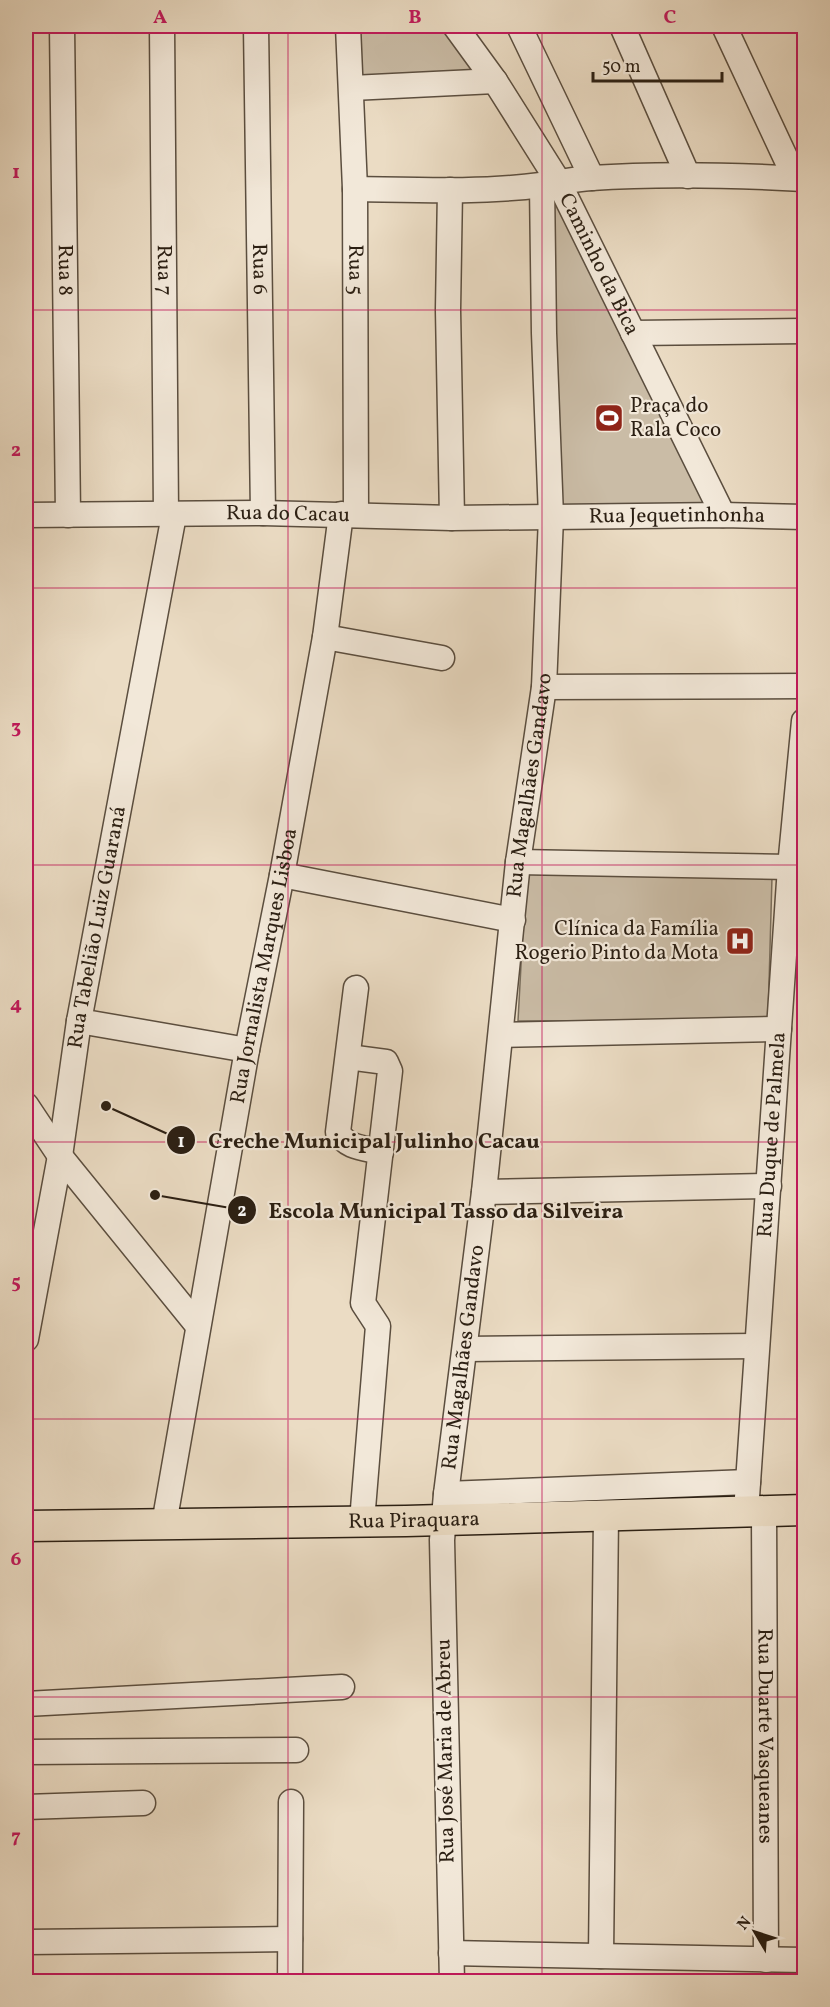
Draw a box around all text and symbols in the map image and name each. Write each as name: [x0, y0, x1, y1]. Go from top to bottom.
text: A: [153, 4, 167, 32]
text: B: [408, 4, 422, 32]
text: C: [664, 4, 677, 32]
scale bar: [593, 45, 722, 83]
text: 50 m: [602, 55, 641, 80]
text: 1: [12, 159, 20, 187]
street label: Caminho da Bica: [552, 188, 647, 340]
street label: Rua 6: [245, 243, 274, 295]
street label: Rua 8: [50, 244, 80, 296]
street label: Rua 7: [149, 244, 179, 296]
street label: Rua 5: [341, 244, 370, 295]
place label: Praça do Rala Coco: [630, 392, 721, 445]
sports icon: Praça do Rala Coco: [593, 402, 625, 434]
text: 2: [11, 437, 21, 465]
street label: Rua do Cacau: [226, 498, 350, 530]
street label: Rua Jequetinhonha: [588, 500, 766, 531]
street label: Rua Magalhães Gandavo: [500, 672, 559, 899]
text: 3: [11, 714, 21, 742]
street label: Rua Tabelião Luiz Guaraná: [61, 803, 134, 1050]
street label: Rua Jornalista Marques Lisboa: [223, 826, 305, 1106]
place label: Clínica da Família Rogerio Pinto da Mota: [514, 915, 719, 968]
hospital icon: Clínica da Família Rogerio Pinto da Mota: [724, 925, 756, 957]
text: 4: [10, 991, 22, 1019]
street label: Rua Duque de Palmela: [750, 1031, 793, 1239]
callout: Creche Municipal Julinho Cacau: [166, 1120, 551, 1160]
text: Creche Municipal Julinho Cacau: [208, 1127, 540, 1158]
text: 1: [177, 1130, 185, 1155]
callout: Escola Municipal Tasso da Silveira: [227, 1190, 636, 1230]
text: Escola Municipal Tasso da Silveira: [268, 1197, 624, 1228]
text: 2: [237, 1199, 247, 1224]
street label: Rua Magalhães Gandavo: [435, 1243, 492, 1472]
text: 5: [11, 1269, 21, 1297]
street label: Rua Piraquara: [348, 1504, 480, 1536]
text: 6: [11, 1546, 22, 1574]
street label: Rua Duarte Vasqueanes: [750, 1628, 780, 1844]
street label: Rua José Maria de Abreu: [430, 1638, 462, 1864]
text: 7: [11, 1823, 21, 1851]
north arrow: [725, 1902, 785, 1962]
text: N: [733, 1912, 757, 1935]

